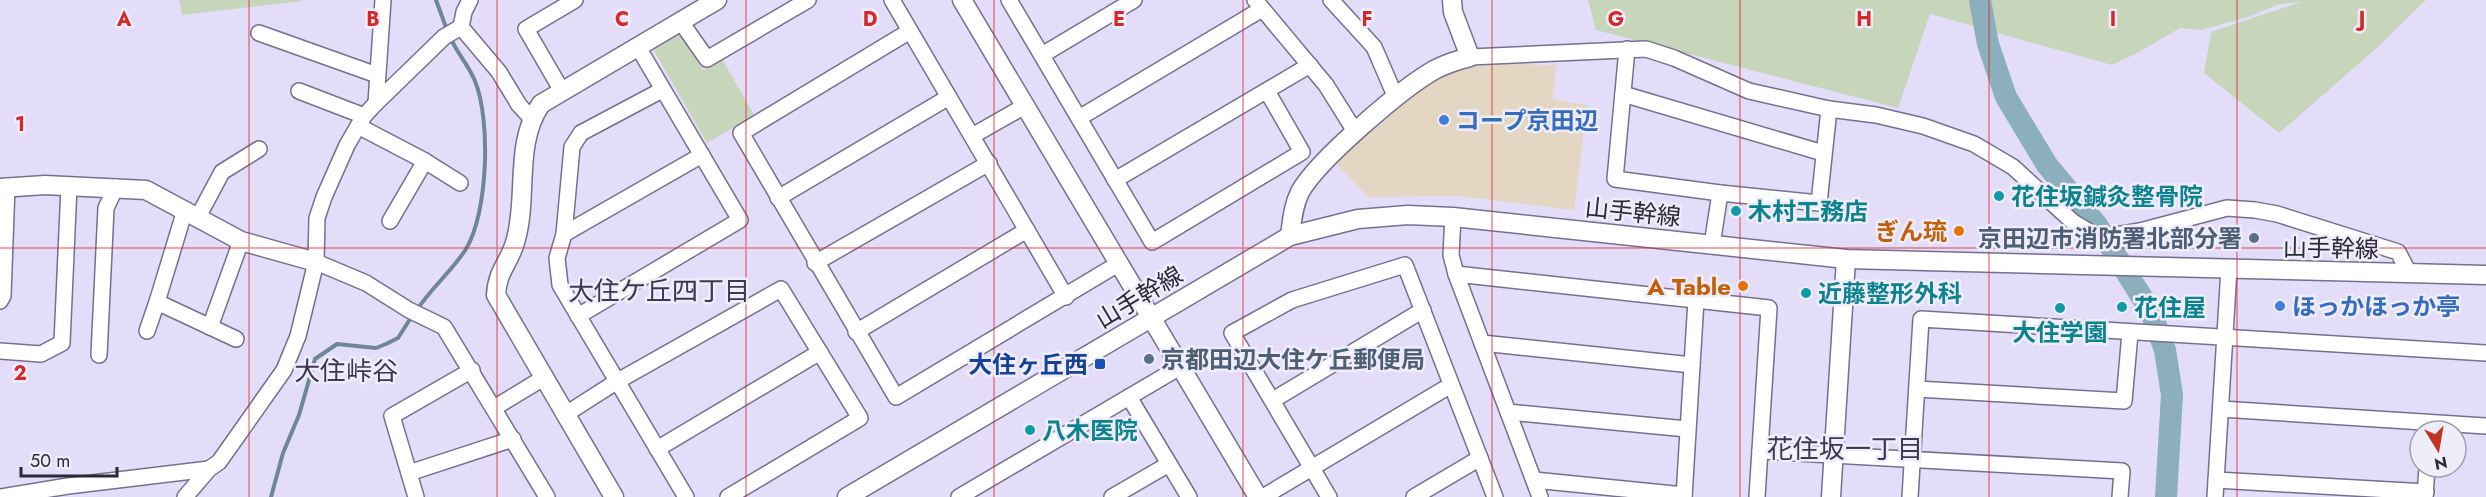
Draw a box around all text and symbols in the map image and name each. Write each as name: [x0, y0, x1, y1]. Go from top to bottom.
text: A: [116, 5, 132, 34]
text: B: [366, 5, 380, 34]
text: C: [615, 5, 629, 34]
text: D: [863, 5, 877, 34]
text: E: [1113, 5, 1125, 34]
text: F: [1361, 5, 1373, 34]
text: G: [1608, 5, 1624, 34]
text: H: [1856, 5, 1872, 34]
text: I: [2110, 5, 2116, 34]
text: J: [2355, 5, 2365, 34]
place label: コープ京田辺: [1456, 103, 1599, 138]
text: 1: [15, 110, 25, 139]
marker: コープ京田辺: [1437, 113, 1451, 127]
place label: 花住坂鍼灸整骨院: [2011, 179, 2203, 214]
marker: 花住坂鍼灸整骨院: [1992, 189, 2006, 203]
street label: 山手幹線: [1583, 190, 1683, 234]
place label: 木村工務店: [1748, 194, 1868, 229]
marker: 木村工務店: [1729, 204, 1743, 218]
place label: ぎん琉: [1875, 214, 1947, 249]
place label: 京田辺市消防署北部分署: [1978, 221, 2242, 256]
marker: ぎん琉: [1952, 224, 1966, 238]
street label: 山手幹線: [2283, 230, 2379, 266]
marker: 京田辺市消防署北部分署: [2247, 231, 2261, 245]
street label: 山手幹線: [1089, 257, 1189, 337]
place label: A Table: [1646, 269, 1731, 304]
district label: 大住ケ丘四丁目: [568, 272, 750, 310]
place label: 近藤整形外科: [1818, 276, 1962, 311]
marker: A Table: [1736, 279, 1750, 293]
marker: 近藤整形外科: [1799, 286, 1813, 300]
place label: ほっかほっか亭: [2292, 289, 2460, 324]
place label: 花住屋: [2134, 290, 2206, 325]
marker: ほっかほっか亭: [2273, 299, 2287, 313]
marker: 花住屋: [2115, 300, 2129, 314]
marker: 大住学園: [2053, 301, 2067, 315]
place label: 大住学園: [2012, 315, 2108, 350]
place label: 京都田辺大住ケ丘郵便局: [1161, 342, 1425, 377]
place label: 大住ヶ丘西: [968, 347, 1088, 382]
district label: 大住峠谷: [294, 352, 398, 390]
marker: 京都田辺大住ケ丘郵便局: [1142, 352, 1156, 366]
marker: 大住ヶ丘西: [1093, 357, 1107, 371]
text: 2: [13, 359, 27, 388]
place label: 八木医院: [1042, 413, 1138, 448]
north arrow: [2408, 419, 2468, 479]
marker: 八木医院: [1023, 423, 1037, 437]
district label: 花住坂一丁目: [1767, 430, 1923, 468]
scale bar: [21, 440, 117, 478]
text: 50 m: [30, 448, 70, 474]
text: N: [2432, 451, 2449, 476]

